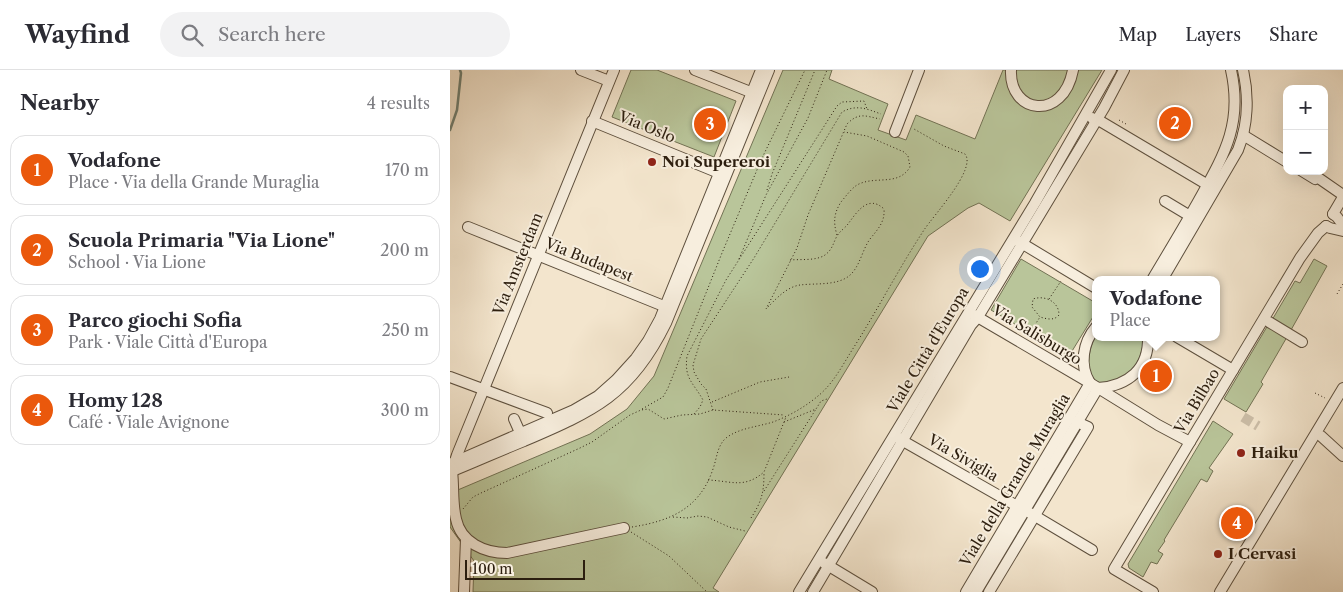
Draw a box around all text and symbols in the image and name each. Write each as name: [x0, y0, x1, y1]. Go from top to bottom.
search box: [160, 12, 510, 57]
text: Wayfind: [25, 20, 130, 49]
icon: search: [178, 21, 206, 49]
text: Search here: [218, 23, 326, 46]
text: Map: [1119, 24, 1157, 46]
text: Layers: [1185, 24, 1241, 46]
text: Share: [1269, 24, 1318, 46]
map controls: [1283, 85, 1328, 175]
button: +: [1283, 85, 1328, 130]
text: Nearby: [20, 90, 99, 115]
text: 4 results: [367, 93, 430, 113]
pin: 2: [1159, 104, 1191, 142]
pin: 3: [694, 105, 726, 143]
street label: Via Oslo: [615, 106, 678, 147]
button: −: [1283, 130, 1328, 175]
text: Vodafone: [68, 149, 161, 172]
place label: Noi Supereroi: [662, 152, 771, 171]
marker: Noi Supereroi: [646, 156, 658, 168]
text: 1: [33, 160, 41, 180]
text: 170 m: [385, 160, 429, 180]
text: Place · Via della Grande Muraglia: [68, 172, 320, 192]
street label: Via Amsterdam: [488, 210, 547, 319]
text: Scuola Primaria "Via Lione": [68, 229, 335, 252]
street label: Via Budapest: [541, 233, 637, 286]
text: 2: [32, 240, 42, 260]
text: 200 m: [380, 240, 429, 260]
text: School · Via Lione: [68, 252, 206, 272]
your location: [967, 256, 993, 282]
popup: [1092, 276, 1220, 341]
street label: Viale Città d'Europa: [882, 283, 973, 417]
text: Vodafone: [1110, 287, 1202, 310]
street label: Via Salisburgo: [988, 300, 1085, 369]
text: Parco giochi Sofia: [68, 309, 242, 332]
text: Place: [1110, 310, 1151, 330]
text: 3: [32, 320, 42, 340]
text: 250 m: [382, 320, 429, 340]
text: Park · Viale Città d'Europa: [68, 332, 267, 352]
pin: 1: [1140, 357, 1172, 395]
street label: Via Bilbao: [1169, 365, 1223, 438]
text: Homy 128: [68, 389, 163, 412]
street label: Viale della Grande Muraglia: [955, 390, 1074, 571]
text: 4: [32, 400, 42, 420]
text: 300 m: [381, 400, 429, 420]
text: Café · Viale Avignone: [68, 412, 229, 432]
street label: Via Siviglia: [924, 429, 1002, 485]
place label: Haiku: [1251, 443, 1298, 462]
marker: Haiku: [1235, 447, 1247, 459]
pin: 4: [1221, 504, 1253, 542]
place label: I Cervasi: [1228, 544, 1297, 563]
marker: I Cervasi: [1212, 548, 1224, 560]
scale bar: [465, 557, 585, 580]
text: 100 m: [472, 560, 512, 578]

